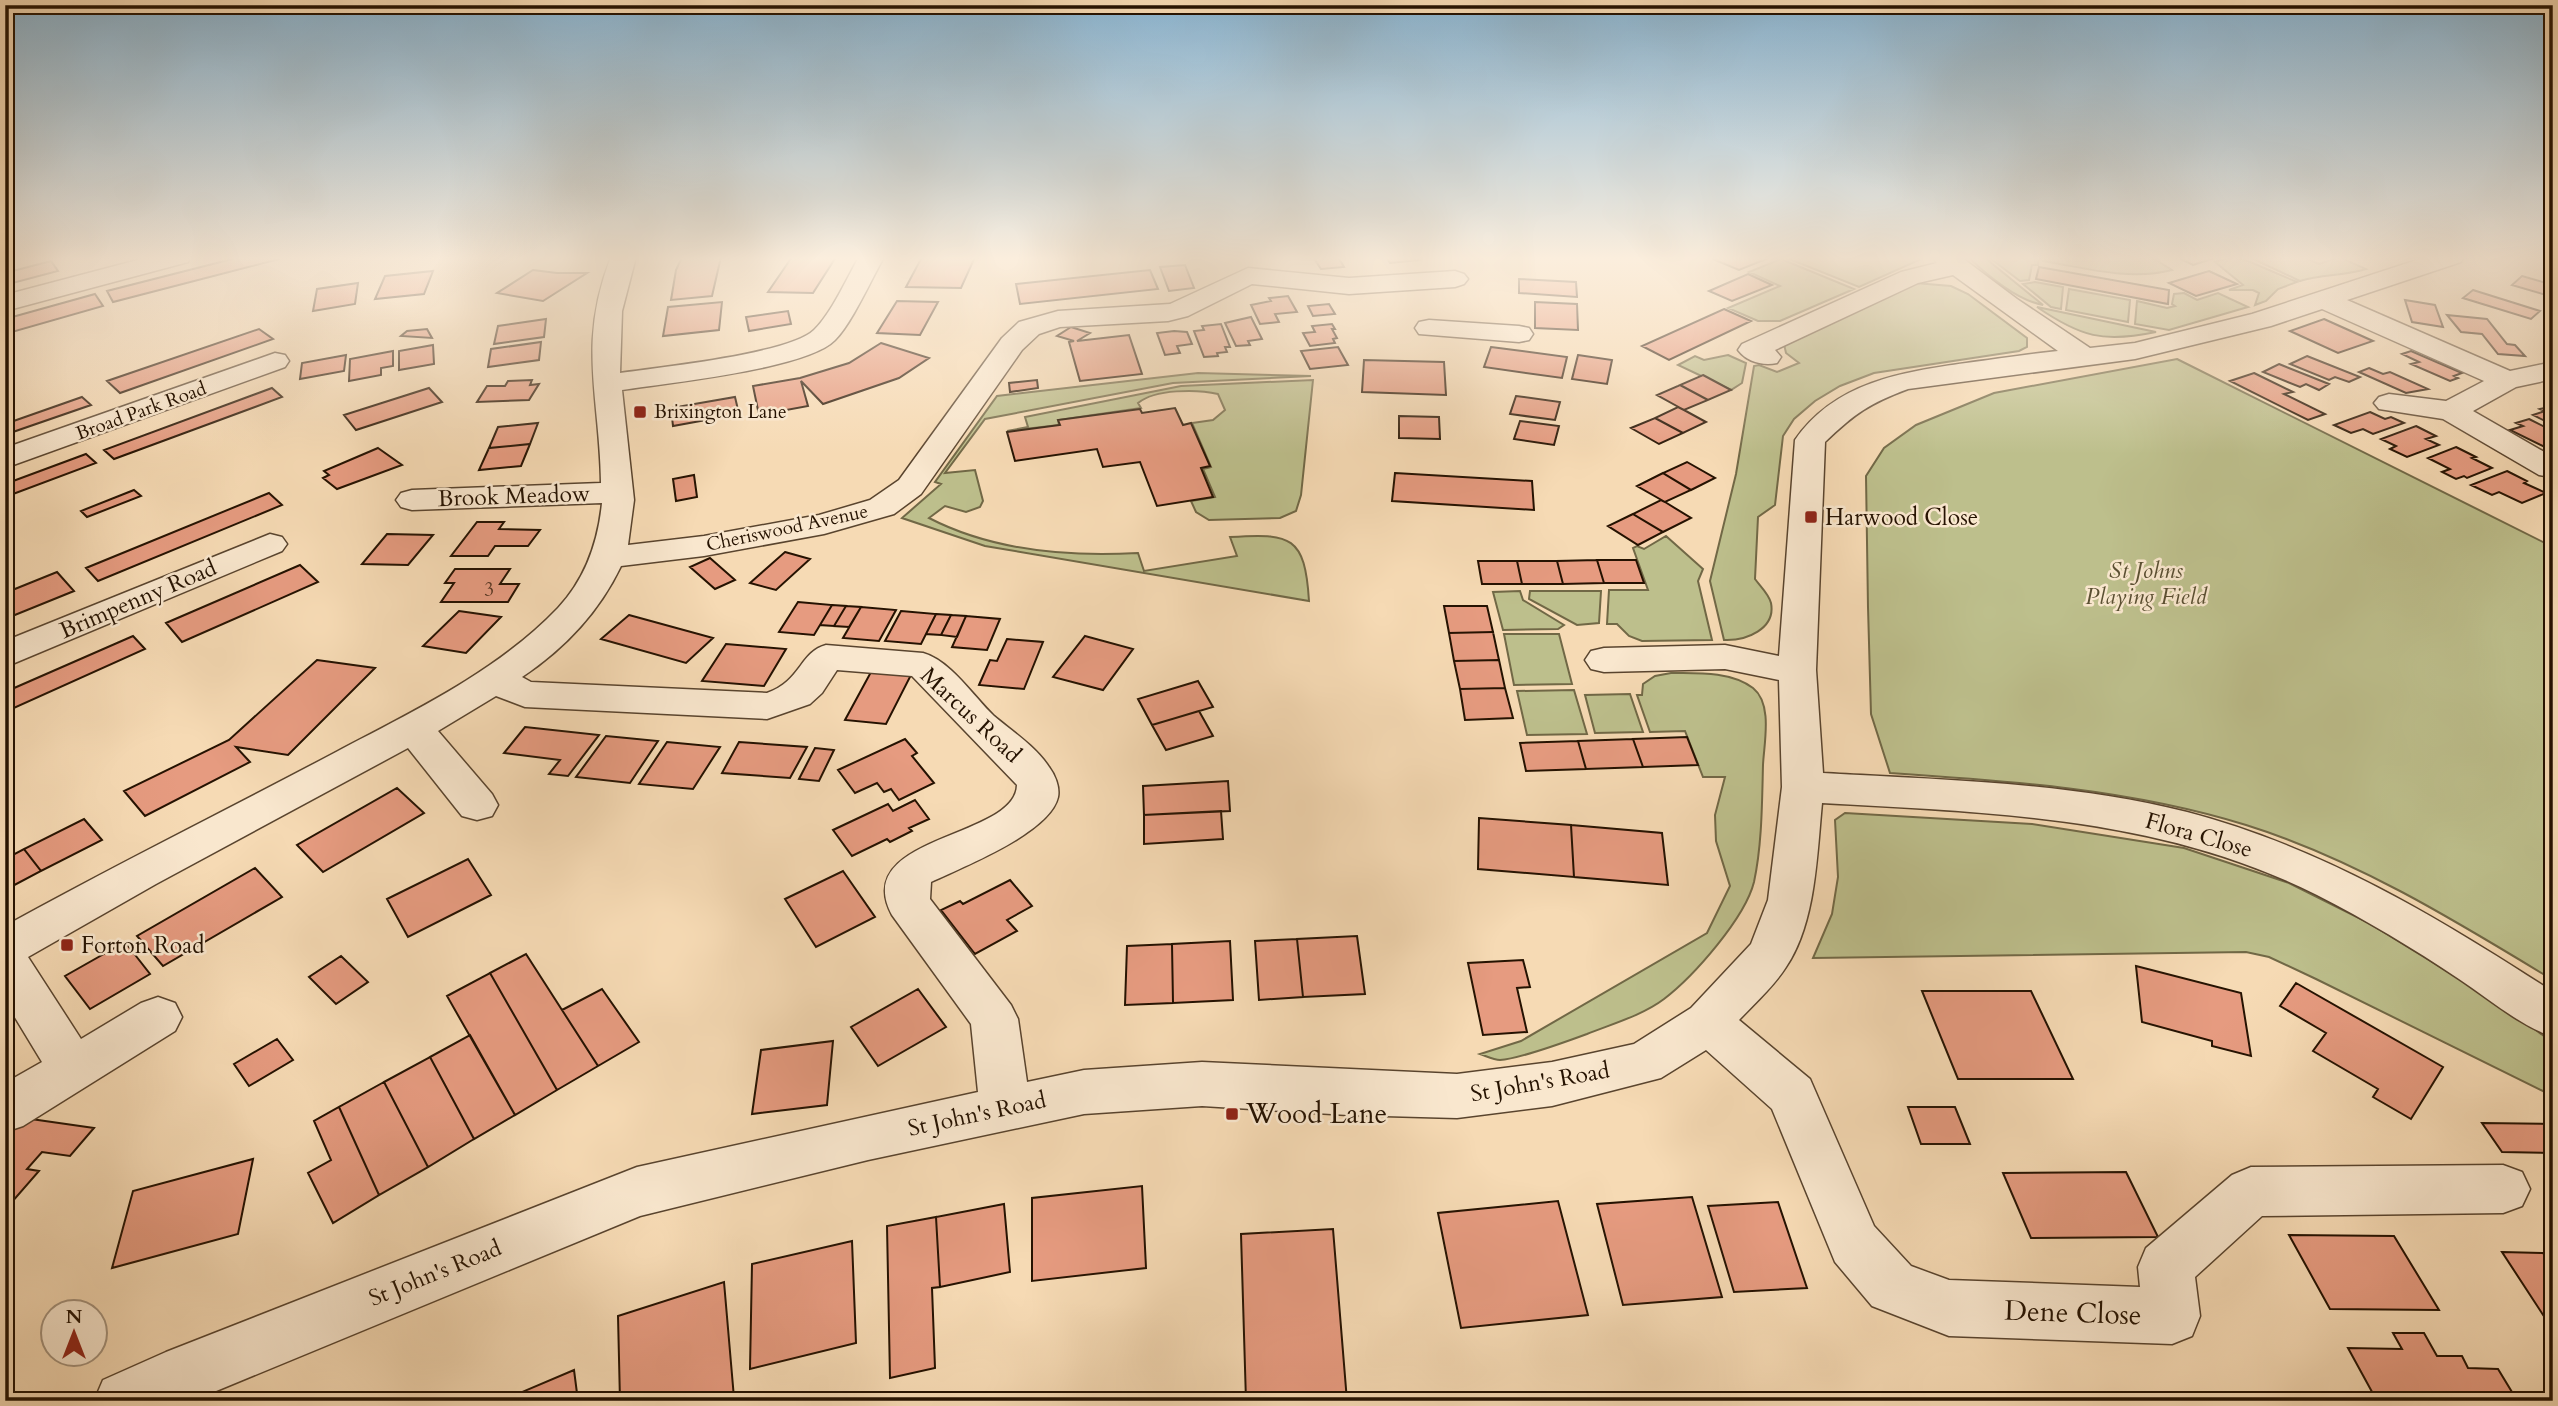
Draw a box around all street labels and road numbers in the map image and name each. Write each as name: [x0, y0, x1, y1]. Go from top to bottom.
street label: Broad Park Road: [72, 375, 210, 447]
street label: Brook Meadow: [437, 478, 591, 514]
street label: Cheriswood Avenue: [704, 498, 870, 558]
street label: Brimpenny Road: [55, 552, 222, 646]
street label: Marcus Road: [914, 660, 1029, 770]
street label: Flora Close: [2142, 805, 2256, 865]
street label: St John's Road: [1468, 1054, 1613, 1109]
street label: St John's Road: [905, 1084, 1050, 1144]
street label: St John's Road: [364, 1232, 507, 1314]
street label: Dene Close: [2004, 1292, 2142, 1334]

